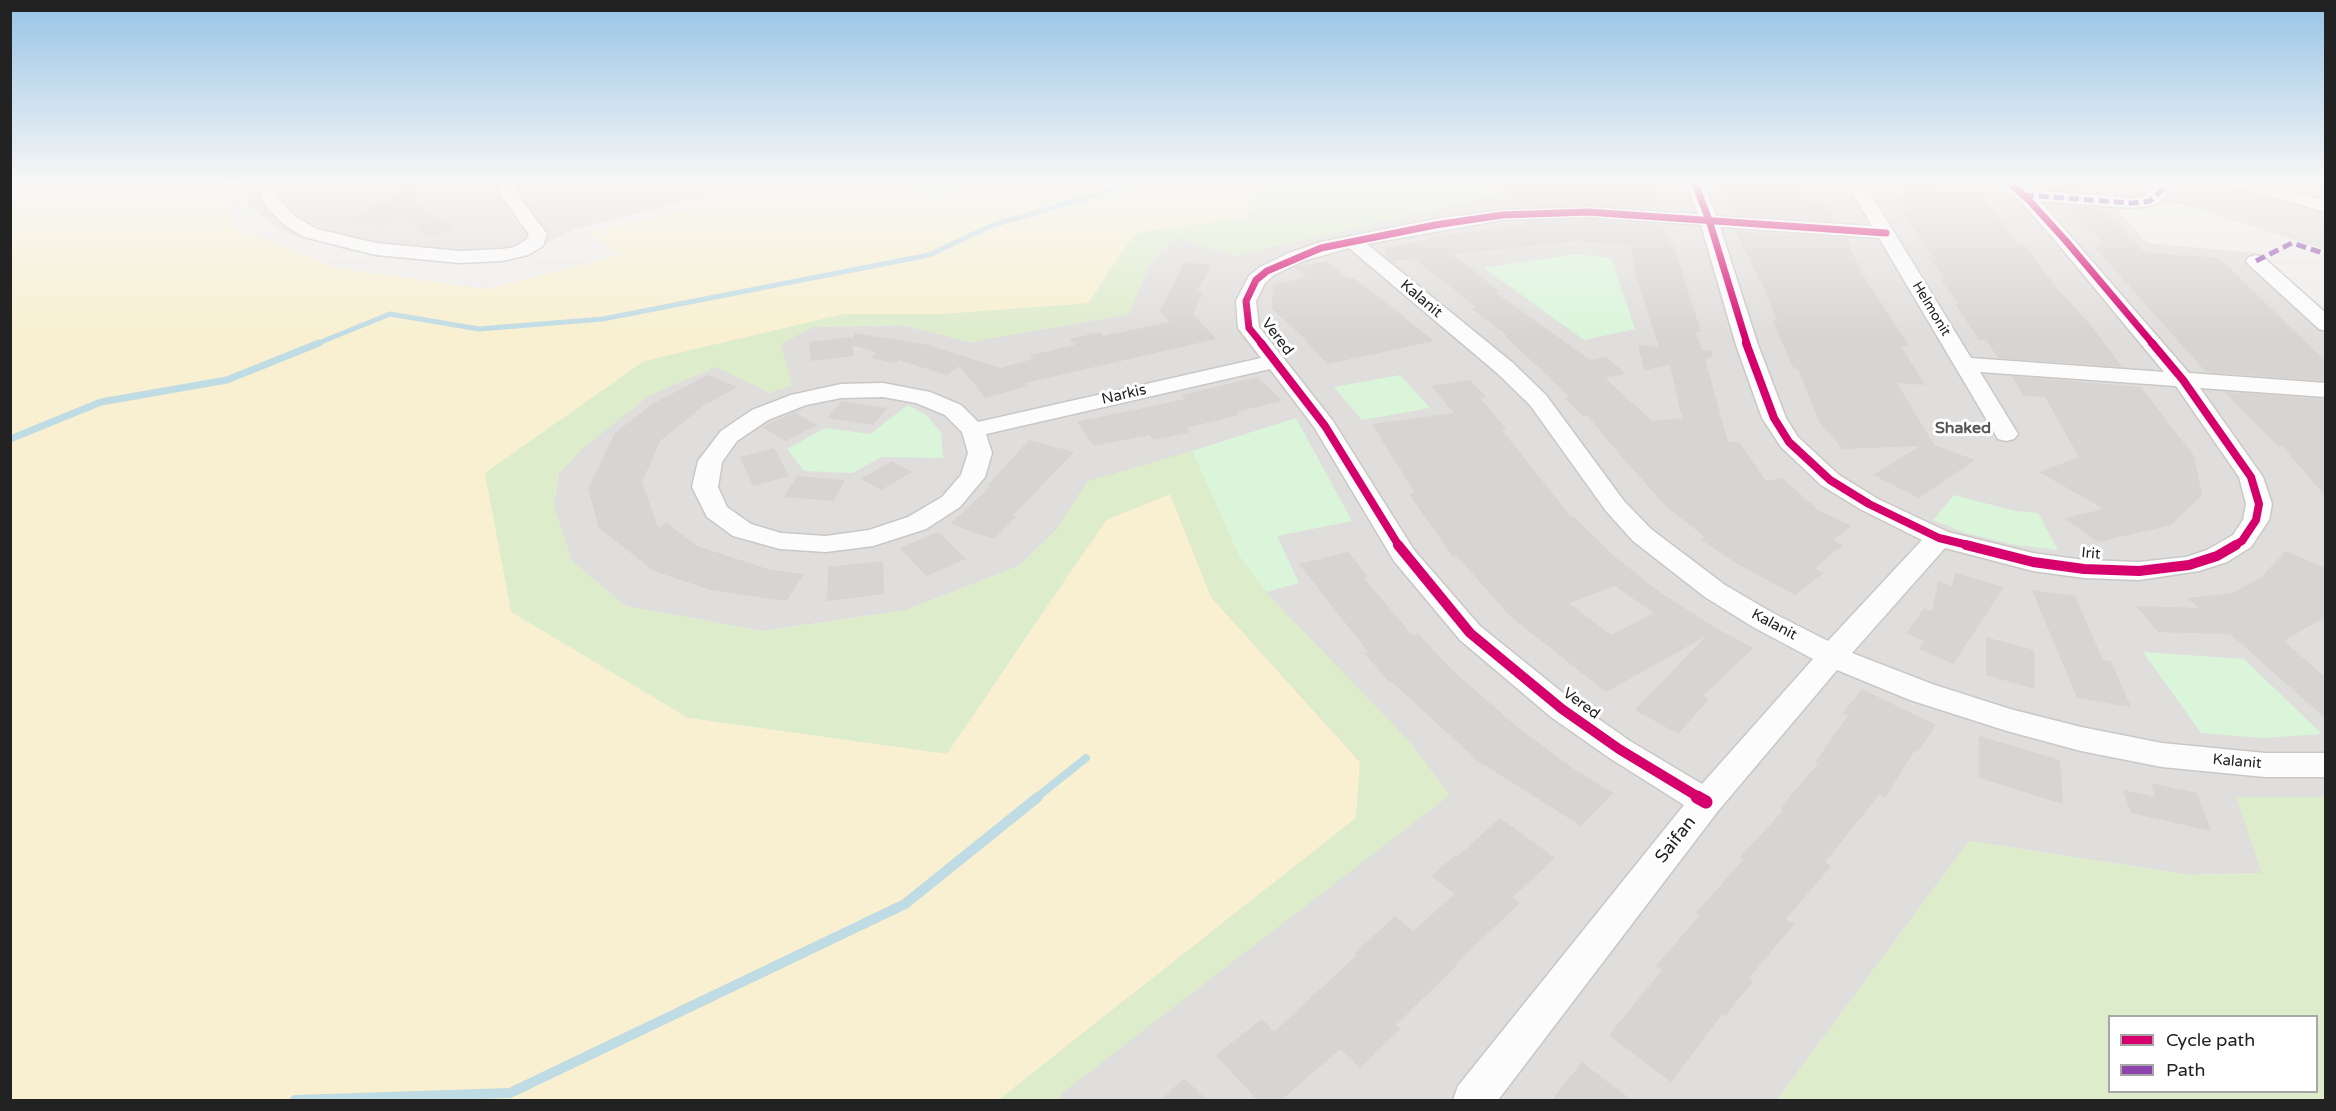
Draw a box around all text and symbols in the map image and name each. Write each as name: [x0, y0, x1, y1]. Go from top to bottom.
street label: Kalanit: [1396, 276, 1446, 322]
street label: Helmonit: [1908, 279, 1954, 339]
street label: Vered: [1257, 315, 1297, 359]
street label: Narkis: [1100, 381, 1148, 409]
district label: Shaked: [1935, 419, 1991, 439]
street label: Irit: [2081, 544, 2101, 564]
street label: Kalanit: [1748, 605, 1800, 645]
street label: Vered: [1559, 685, 1603, 723]
street label: Kalanit: [2212, 751, 2262, 773]
street label: Saifan: [1651, 812, 1701, 868]
legend: [2108, 1015, 2318, 1093]
text: Cycle path: [2166, 1029, 2255, 1051]
text: Path: [2166, 1059, 2205, 1081]

